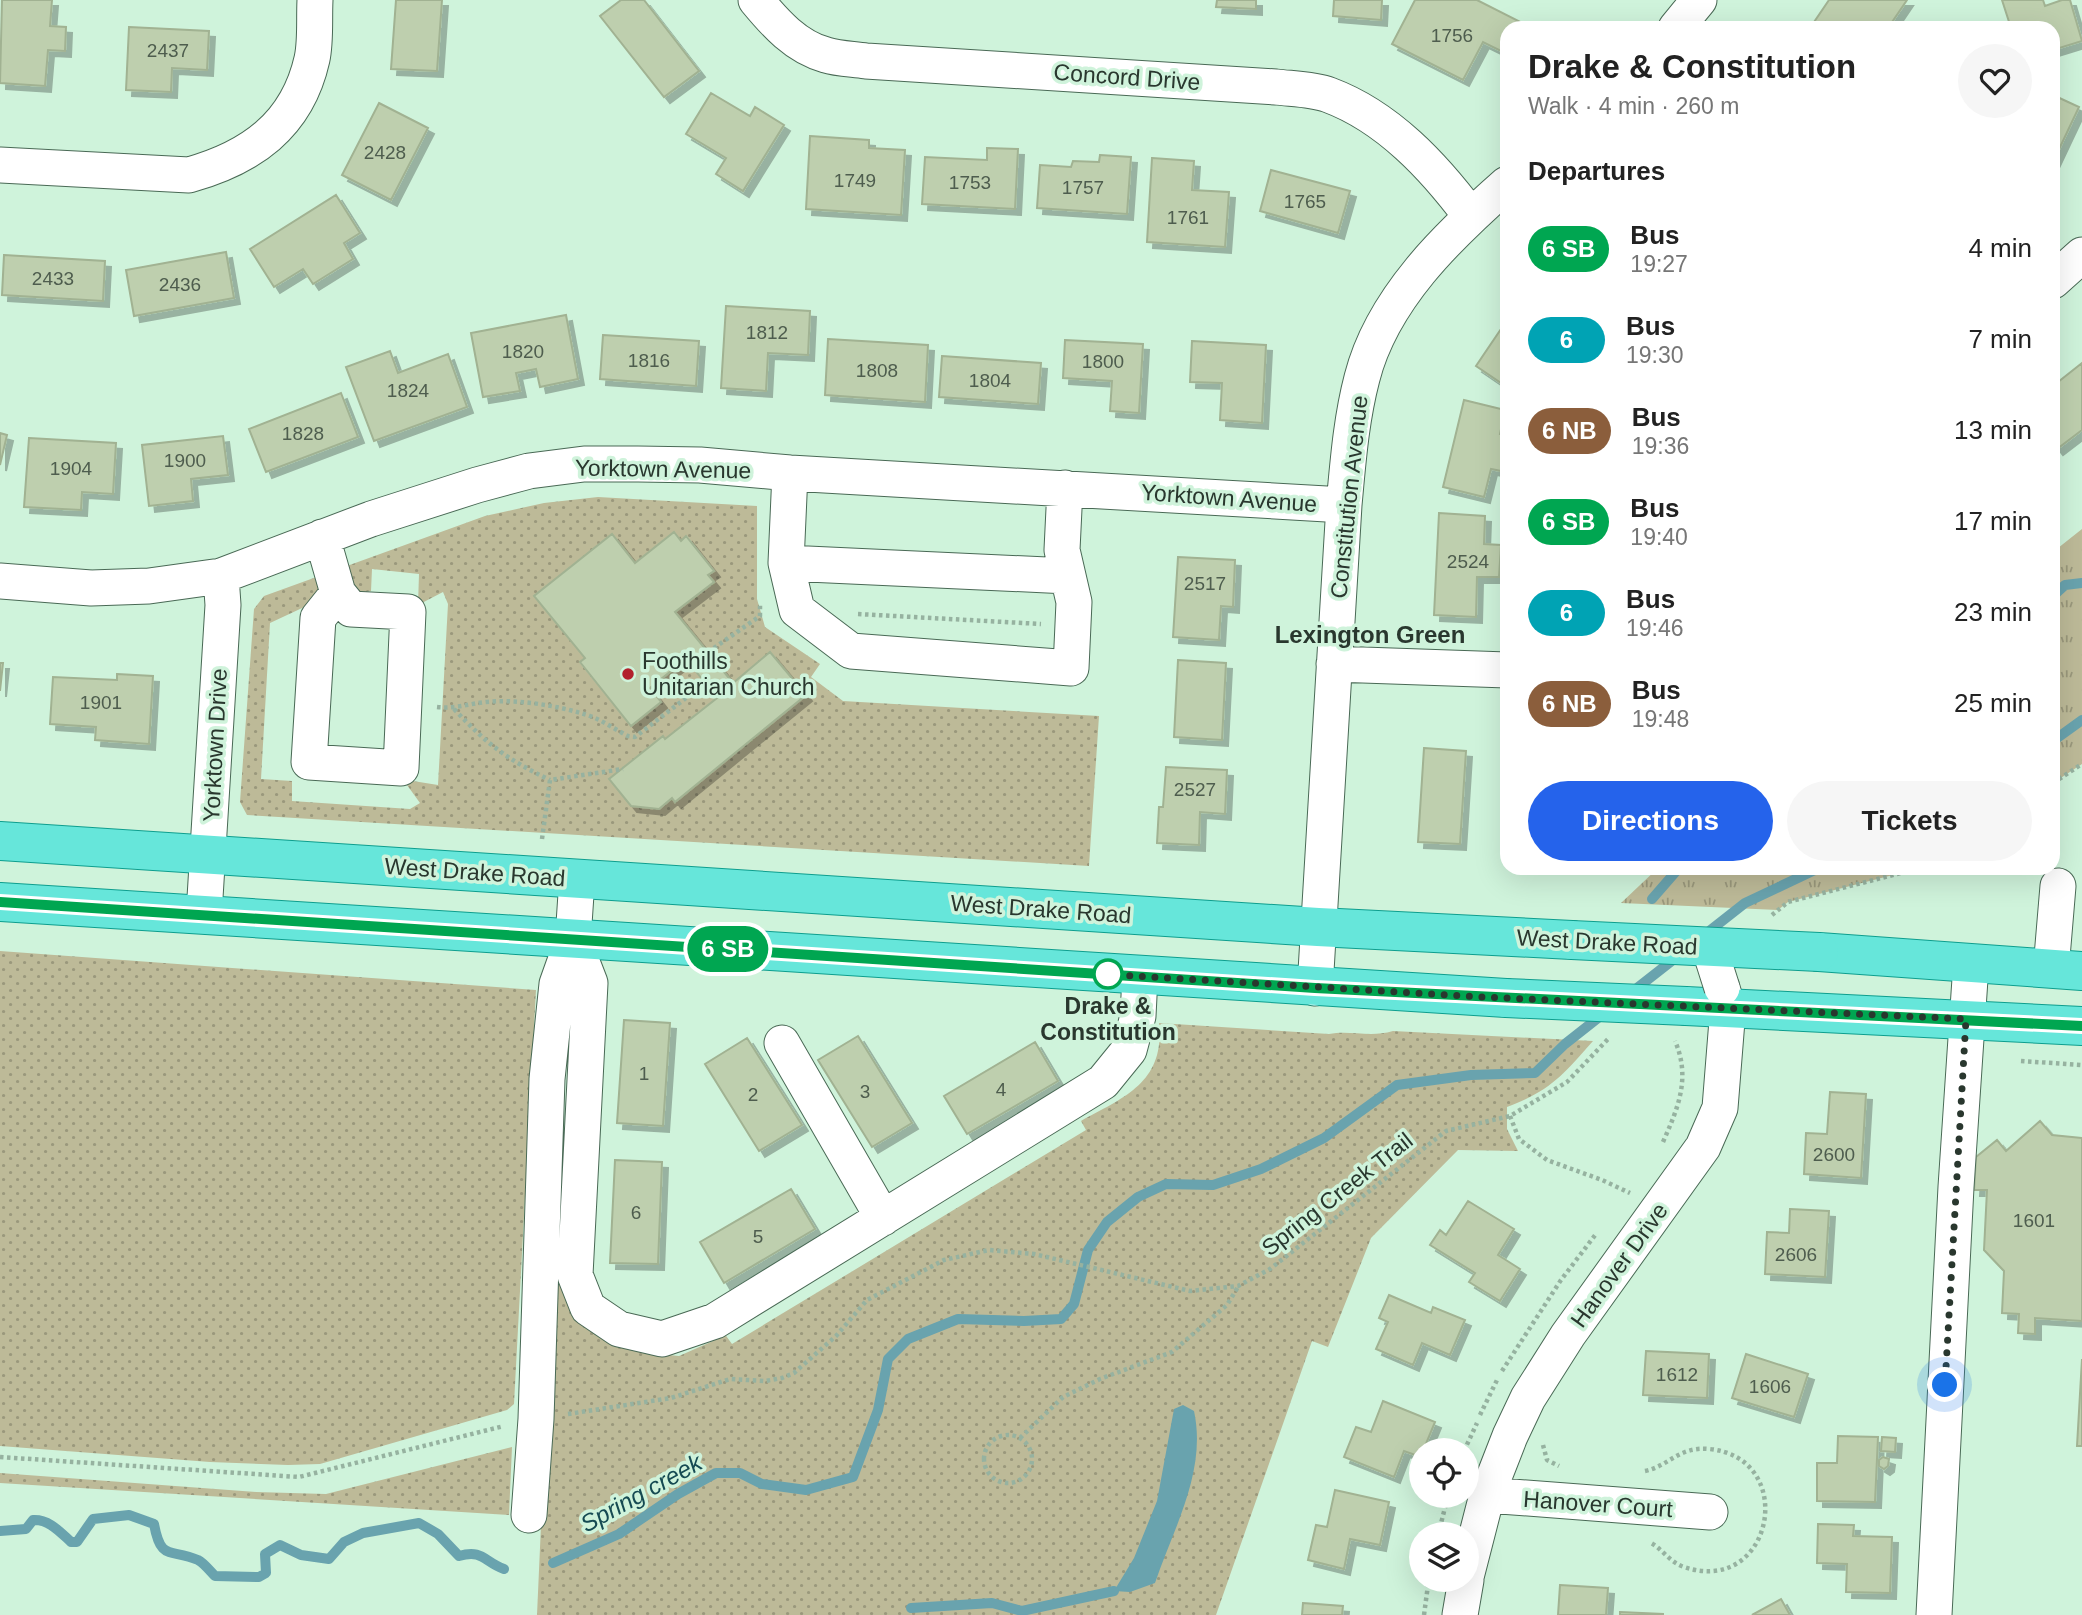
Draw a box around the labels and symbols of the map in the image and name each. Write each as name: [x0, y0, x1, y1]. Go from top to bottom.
house number: 1756: [1431, 25, 1473, 46]
house number: 2437: [147, 40, 189, 61]
street label: Concord Drive: [1053, 59, 1201, 95]
house number: 2428: [364, 142, 406, 163]
house number: 1749: [834, 170, 876, 191]
house number: 1753: [949, 172, 991, 193]
house number: 1757: [1062, 177, 1104, 198]
house number: 1765: [1284, 191, 1326, 212]
house number: 1761: [1167, 207, 1209, 228]
house number: 2433: [32, 268, 74, 289]
house number: 2436: [159, 274, 201, 295]
house number: 1812: [746, 322, 788, 343]
house number: 1820: [502, 341, 544, 362]
house number: 1816: [628, 350, 670, 371]
house number: 1800: [1082, 351, 1124, 372]
house number: 1808: [856, 360, 898, 381]
house number: 1804: [969, 370, 1012, 391]
house number: 1824: [387, 380, 430, 401]
street label: Constitution Avenue: [1325, 394, 1373, 600]
house number: 1828: [282, 423, 324, 444]
house number: 1900: [164, 450, 206, 471]
street label: Yorktown Avenue: [575, 454, 751, 484]
house number: 1904: [50, 458, 93, 479]
street label: Yorktown Avenue: [1140, 479, 1318, 517]
house number: 2524: [1447, 551, 1490, 572]
house number: 2517: [1184, 573, 1226, 594]
district label: Lexington Green: [1275, 621, 1465, 648]
place label: Foothills Unitarian Church: [642, 648, 815, 700]
marker: Foothills Unitarian Church: [620, 666, 636, 682]
street label: Yorktown Drive: [198, 668, 232, 822]
house number: 1901: [80, 692, 122, 713]
house number: 2527: [1174, 779, 1216, 800]
street label: West Drake Road: [384, 853, 566, 891]
street label: West Drake Road: [950, 890, 1132, 928]
street label: West Drake Road: [1516, 924, 1698, 960]
line badge: 6 SB: [679, 926, 777, 972]
marker: Drake & Constitution: [1093, 959, 1123, 989]
place label: Drake & Constitution: [1040, 993, 1176, 1045]
house number: 1: [639, 1063, 649, 1084]
house number: 4: [996, 1079, 1007, 1100]
house number: 3: [860, 1081, 870, 1102]
house number: 2: [748, 1084, 758, 1105]
street label: Spring Creek Trail: [1256, 1127, 1418, 1261]
house number: 2600: [1813, 1144, 1855, 1165]
street label: Hanover Drive: [1565, 1198, 1673, 1332]
house number: 6: [631, 1202, 641, 1223]
house number: 1601: [2013, 1210, 2055, 1231]
house number: 5: [753, 1226, 763, 1247]
house number: 2606: [1775, 1244, 1817, 1265]
house number: 1612: [1656, 1364, 1698, 1385]
your location: [1927, 1367, 1962, 1402]
house number: 1606: [1749, 1376, 1791, 1397]
water label: Spring creek: [576, 1448, 708, 1537]
street label: Hanover Court: [1522, 1486, 1674, 1522]

